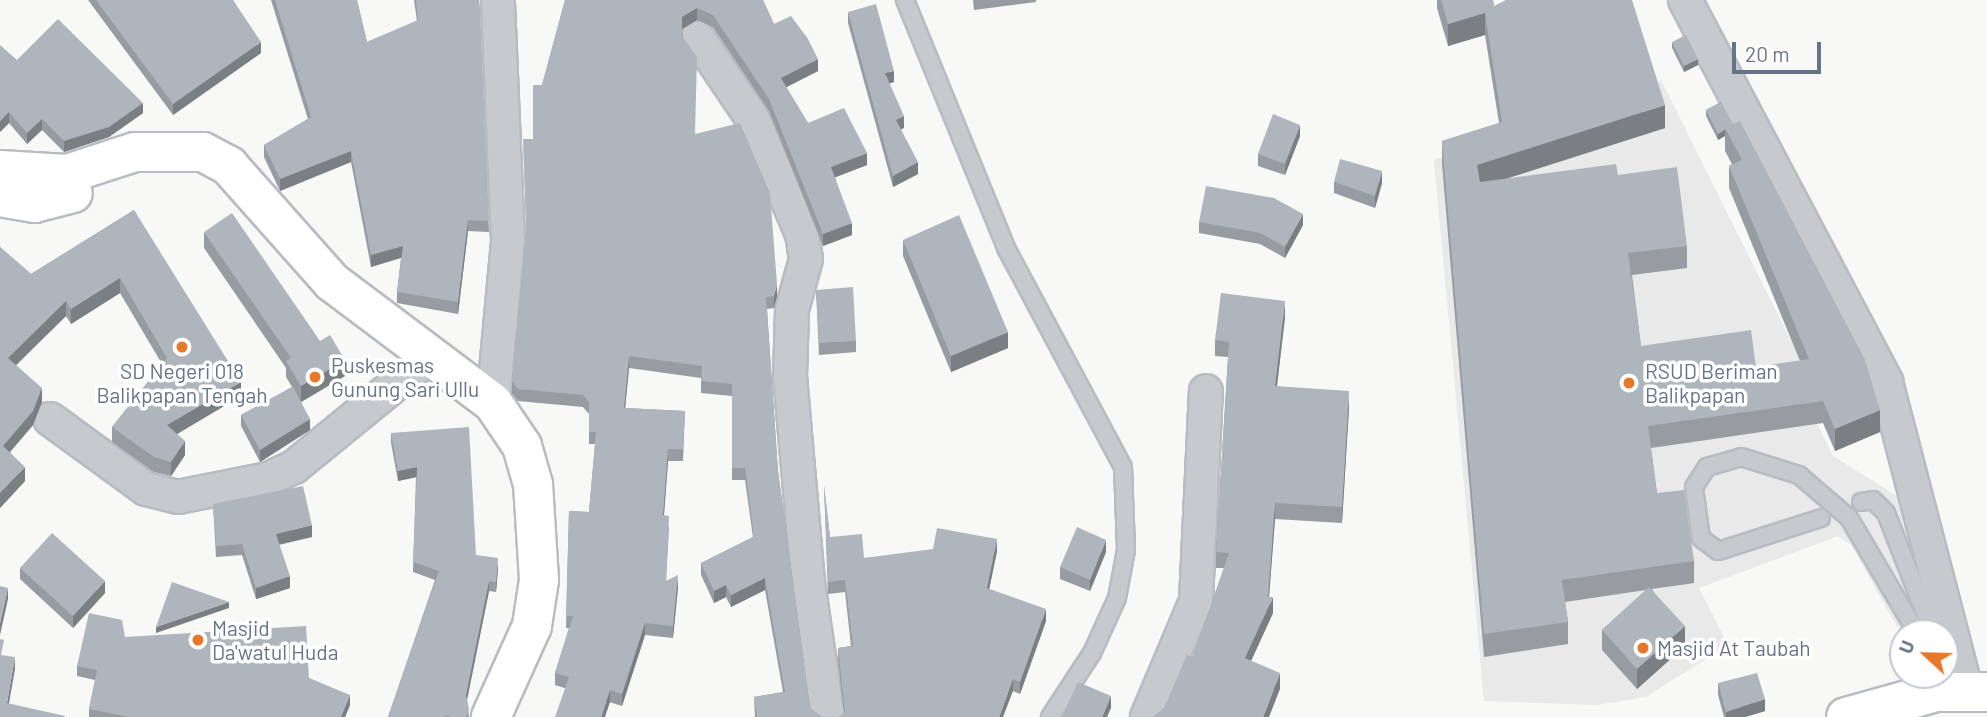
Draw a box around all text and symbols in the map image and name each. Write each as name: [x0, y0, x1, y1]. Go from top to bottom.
scale bar: [1735, 28, 1824, 72]
text: 20 m: [1745, 41, 1790, 66]
marker: SD Negeri 018 Balikpapan Tengah: [174, 339, 190, 355]
place label: Puskesmas Gunung Sari Ullu: [331, 352, 479, 402]
place label: SD Negeri 018 Balikpapan Tengah: [97, 358, 267, 408]
place label: RSUD Beriman Balikpapan: [1645, 358, 1778, 408]
marker: Puskesmas Gunung Sari Ullu: [305, 367, 325, 387]
marker: RSUD Beriman Balikpapan: [1619, 373, 1639, 393]
place label: Masjid Da'watul Huda: [212, 615, 338, 665]
north arrow: [1889, 619, 1959, 689]
marker: Masjid Da'watul Huda: [190, 632, 206, 648]
place label: Masjid At Taubah: [1657, 635, 1810, 661]
text: U: [1893, 637, 1919, 657]
marker: Masjid At Taubah: [1635, 640, 1651, 656]

